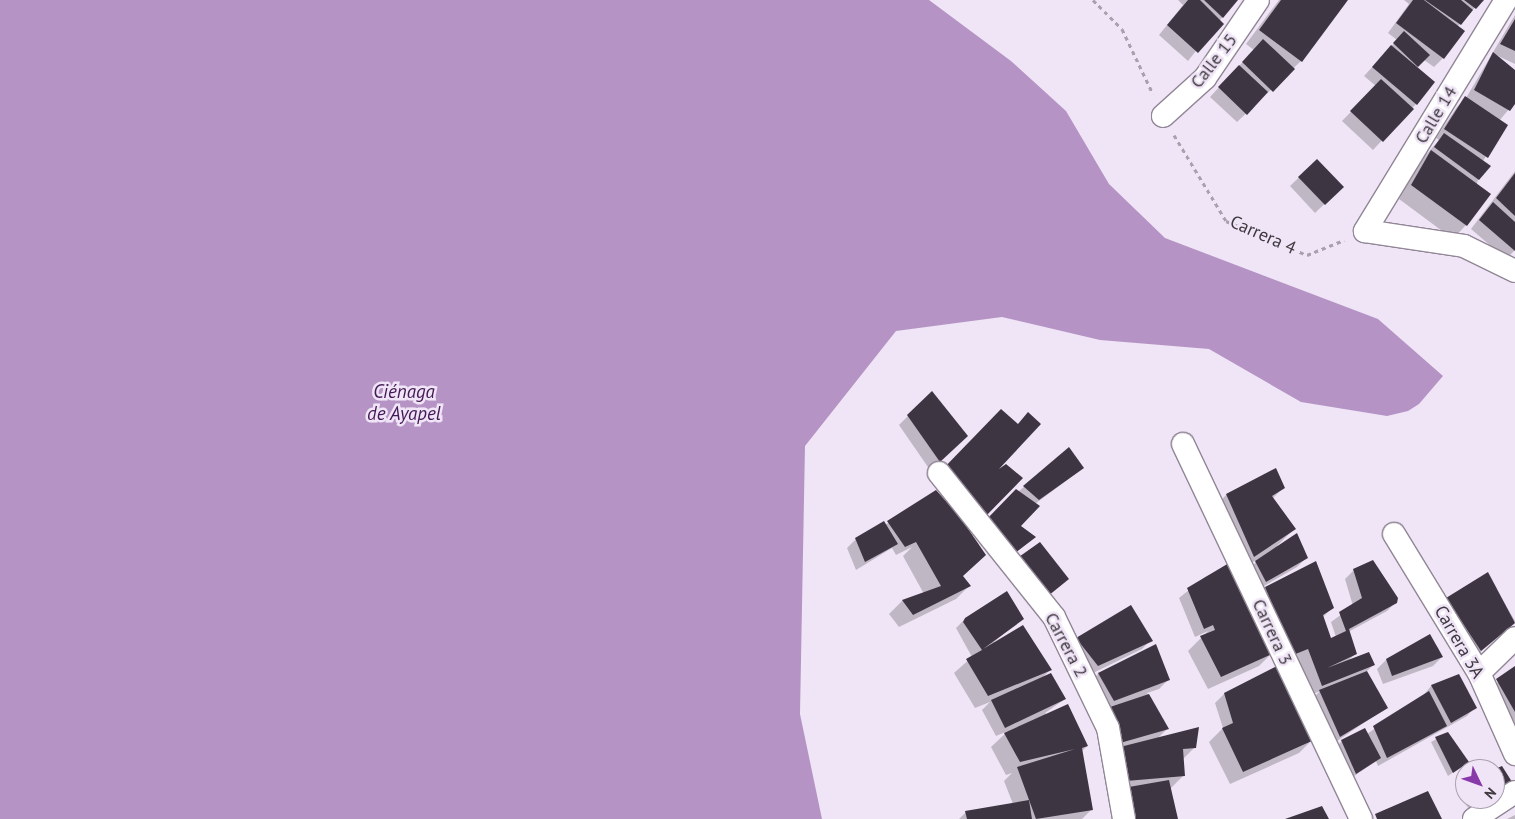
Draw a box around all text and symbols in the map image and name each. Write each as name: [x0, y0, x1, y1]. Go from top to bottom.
street label: Calle 15: [1186, 30, 1242, 92]
street label: Calle 14: [1411, 82, 1461, 148]
street label: Carrera 4: [1227, 211, 1299, 259]
water label: Ciénaga de Ayapel: [367, 381, 441, 425]
street label: Carrera 3: [1247, 596, 1297, 668]
street label: Carrera 3A: [1430, 602, 1488, 682]
street label: Carrera 2: [1040, 609, 1092, 681]
north arrow: [1455, 759, 1505, 809]
text: N: [1481, 784, 1500, 803]

